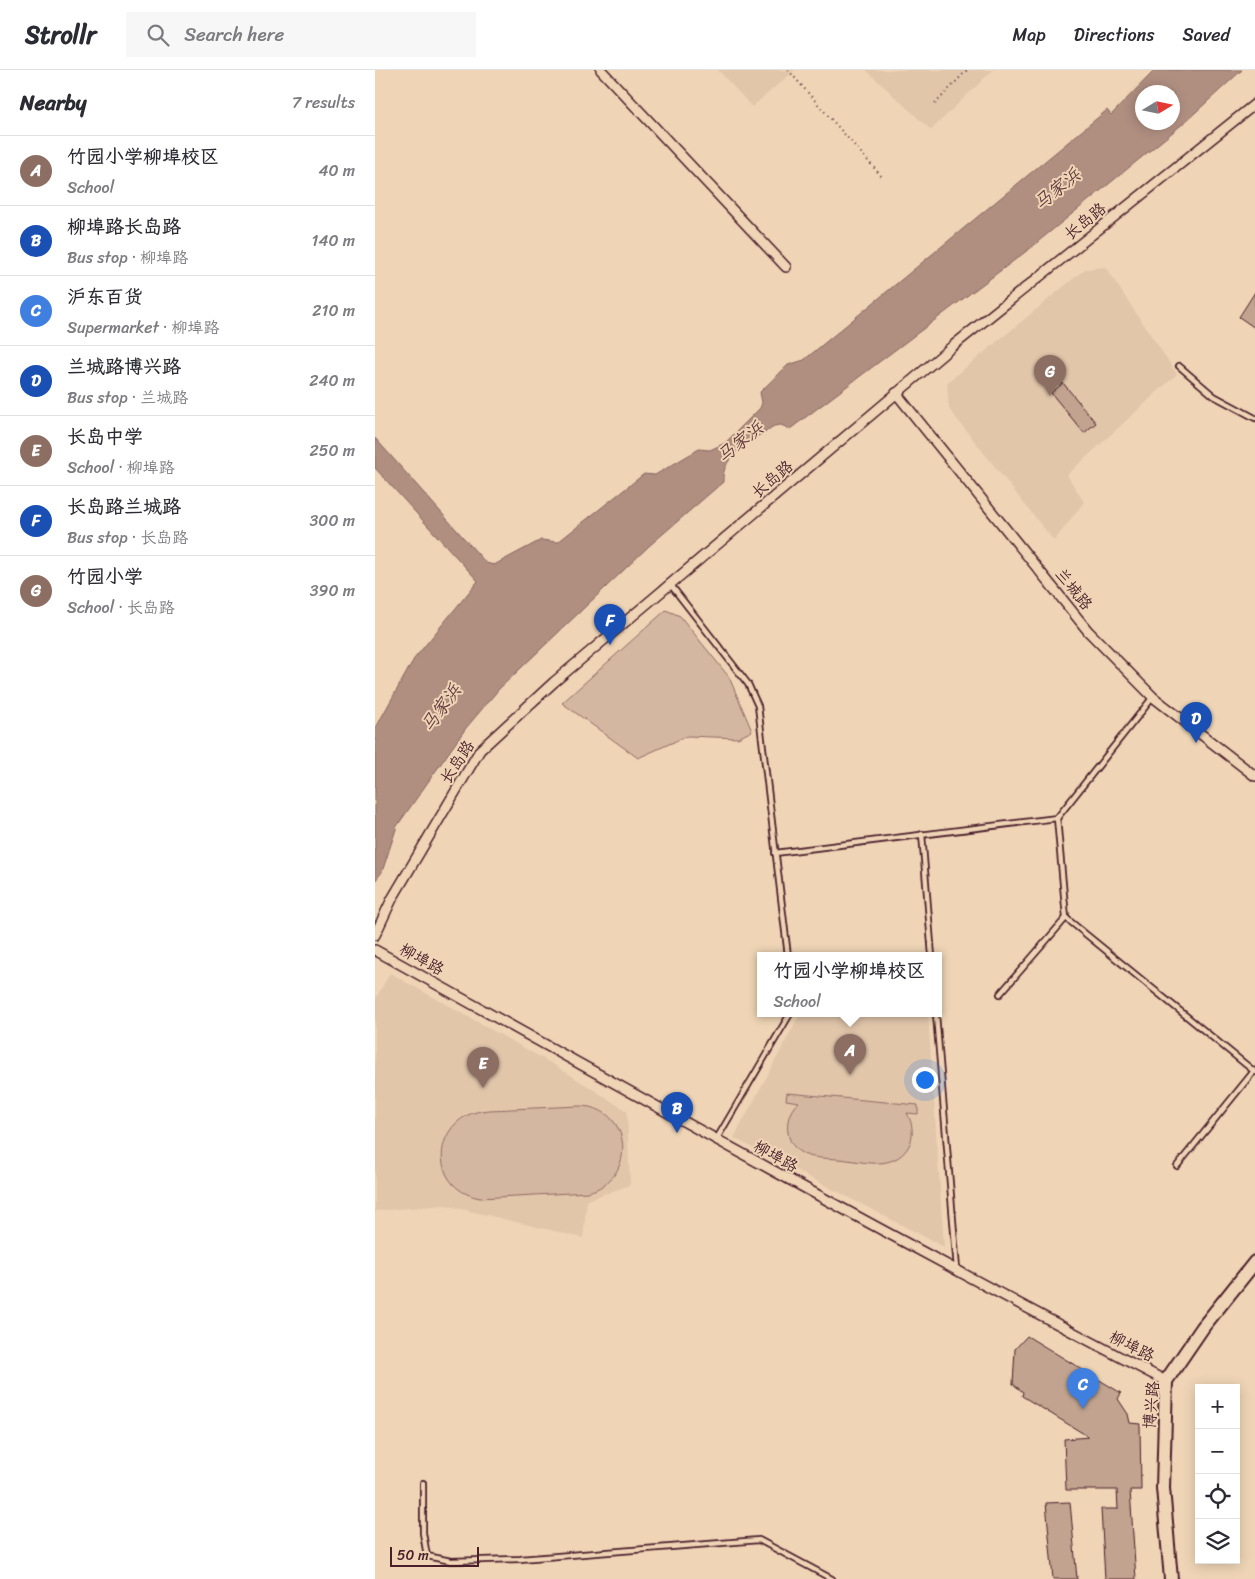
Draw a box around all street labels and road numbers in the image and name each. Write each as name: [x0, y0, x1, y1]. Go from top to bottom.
street label: 长岛路: [1057, 195, 1113, 247]
street label: 长岛路: [744, 452, 800, 506]
street label: 兰城路: [1048, 561, 1100, 617]
street label: 长岛路: [432, 734, 482, 790]
street label: 柳埠路: [394, 935, 450, 983]
street label: 柳埠路: [748, 1132, 804, 1180]
street label: 柳埠路: [1104, 1322, 1160, 1370]
street label: 博兴路: [1134, 1380, 1168, 1430]

